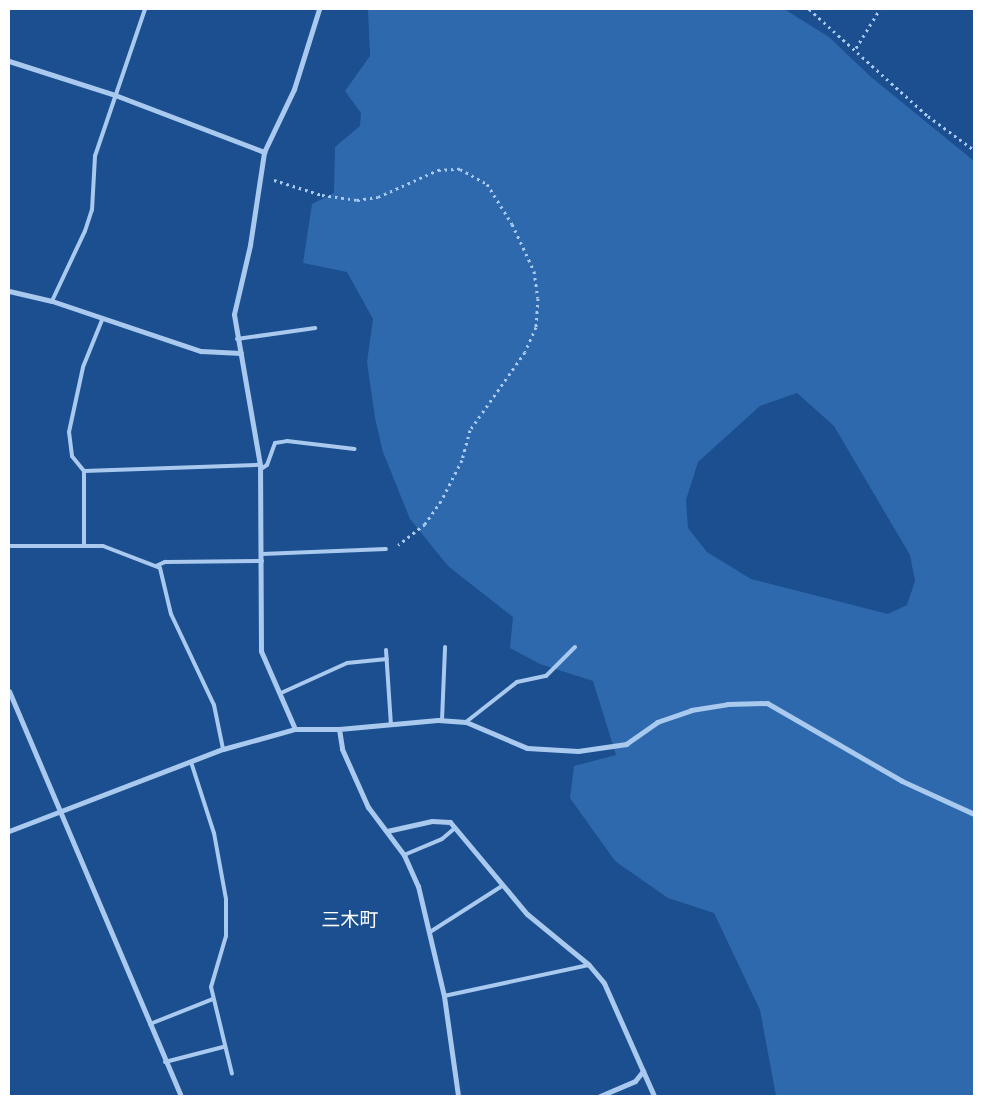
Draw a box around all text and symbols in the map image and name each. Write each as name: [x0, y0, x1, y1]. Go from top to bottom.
district label: 三木町: [322, 909, 378, 931]

